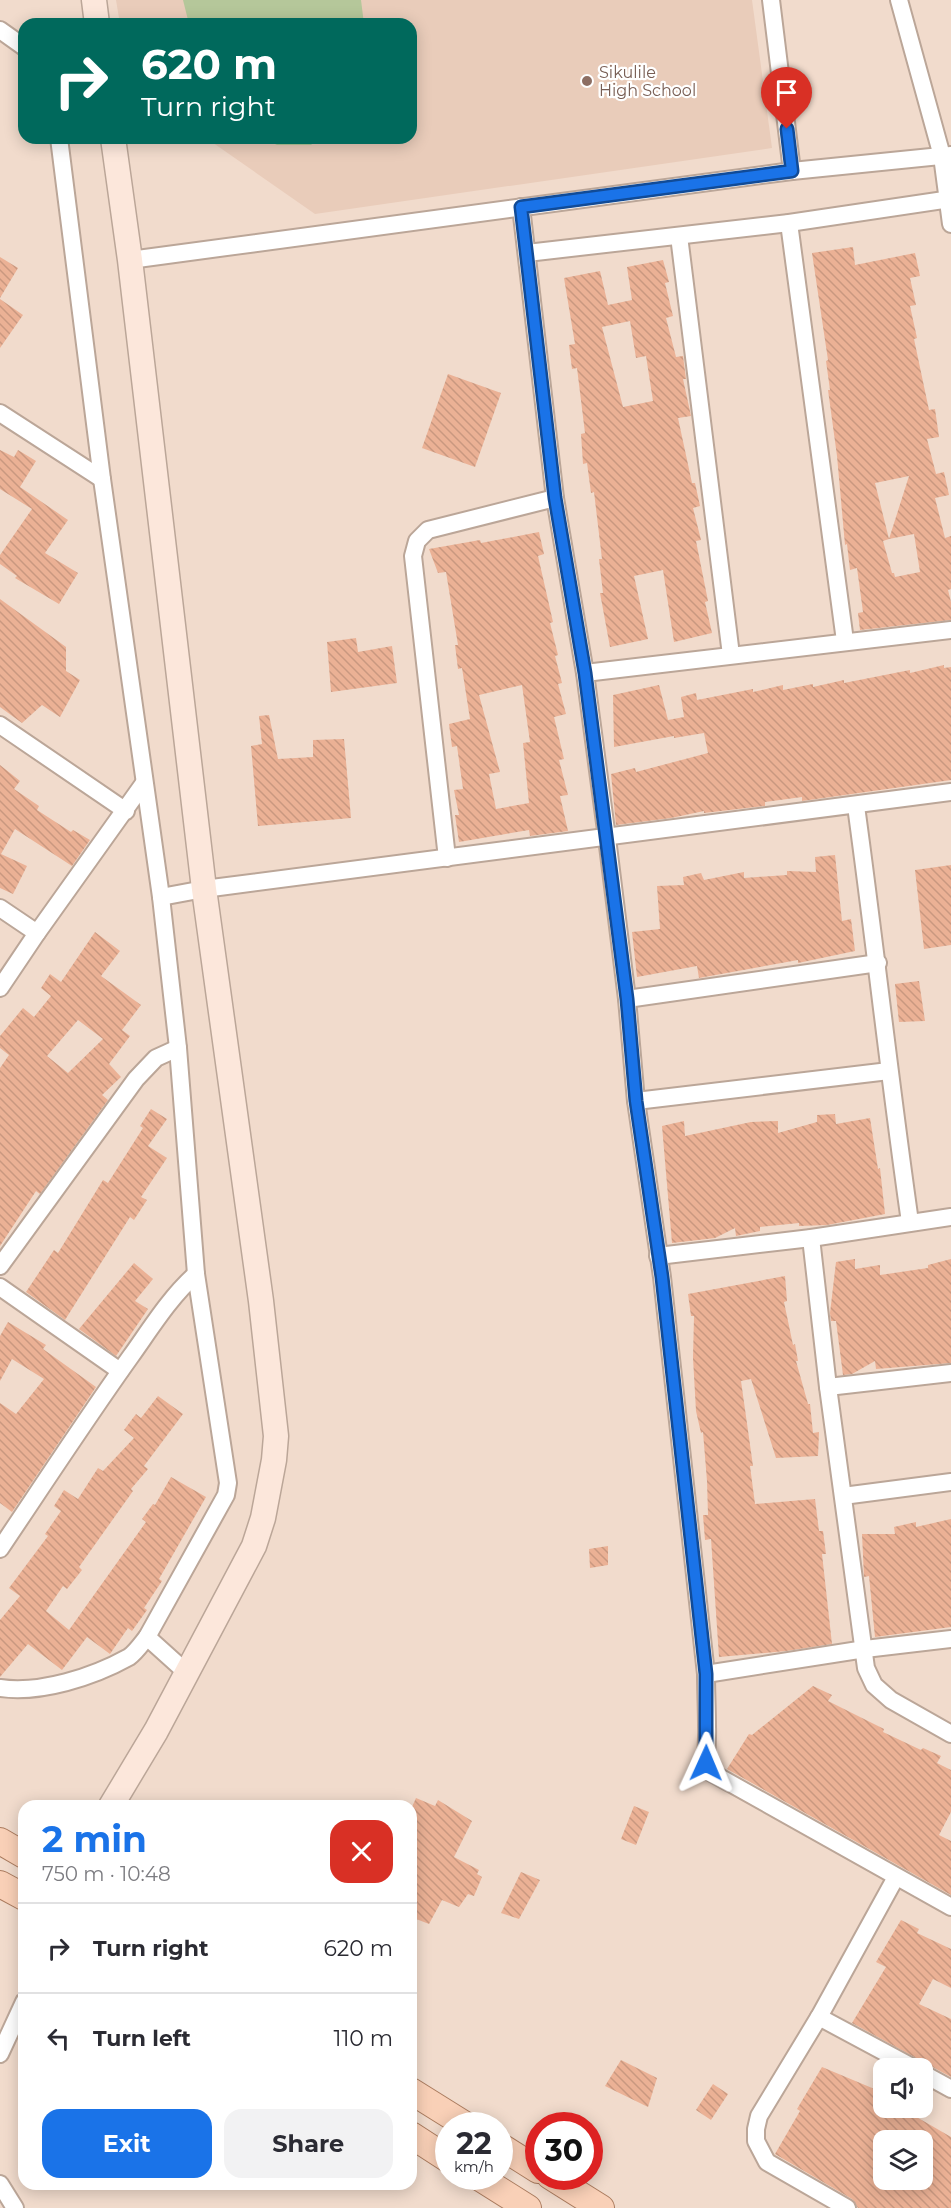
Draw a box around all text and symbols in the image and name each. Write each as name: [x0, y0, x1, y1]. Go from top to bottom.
text: 620 m: [141, 38, 277, 90]
icon: right: [42, 42, 120, 120]
place label: Sikulile High School: [599, 63, 696, 100]
pin: [761, 67, 812, 129]
marker: Sikulile High School: [580, 74, 594, 88]
icon: arrive: [770, 76, 803, 109]
text: Turn right: [141, 90, 276, 123]
position arrow: [674, 1731, 738, 1795]
text: 2 min: [42, 1817, 147, 1861]
button: close: [330, 1820, 393, 1883]
text: 750 m · 10:48: [42, 1862, 171, 1886]
icon: right: [42, 1932, 75, 1965]
text: Turn right: [93, 1935, 208, 1962]
text: 620 m: [323, 1935, 393, 1962]
icon: left: [42, 2022, 75, 2055]
text: Turn left: [93, 2025, 191, 2052]
text: 110 m: [333, 2025, 393, 2052]
map controls: [873, 2058, 933, 2190]
button: sound: [873, 2058, 933, 2118]
button: Exit: [42, 2109, 212, 2178]
button: Share: [224, 2109, 393, 2178]
speed limit sign: 30: [525, 2112, 603, 2190]
text: 22: [456, 2125, 492, 2162]
button: layers: [873, 2130, 933, 2190]
text: km/h: [454, 2157, 494, 2176]

